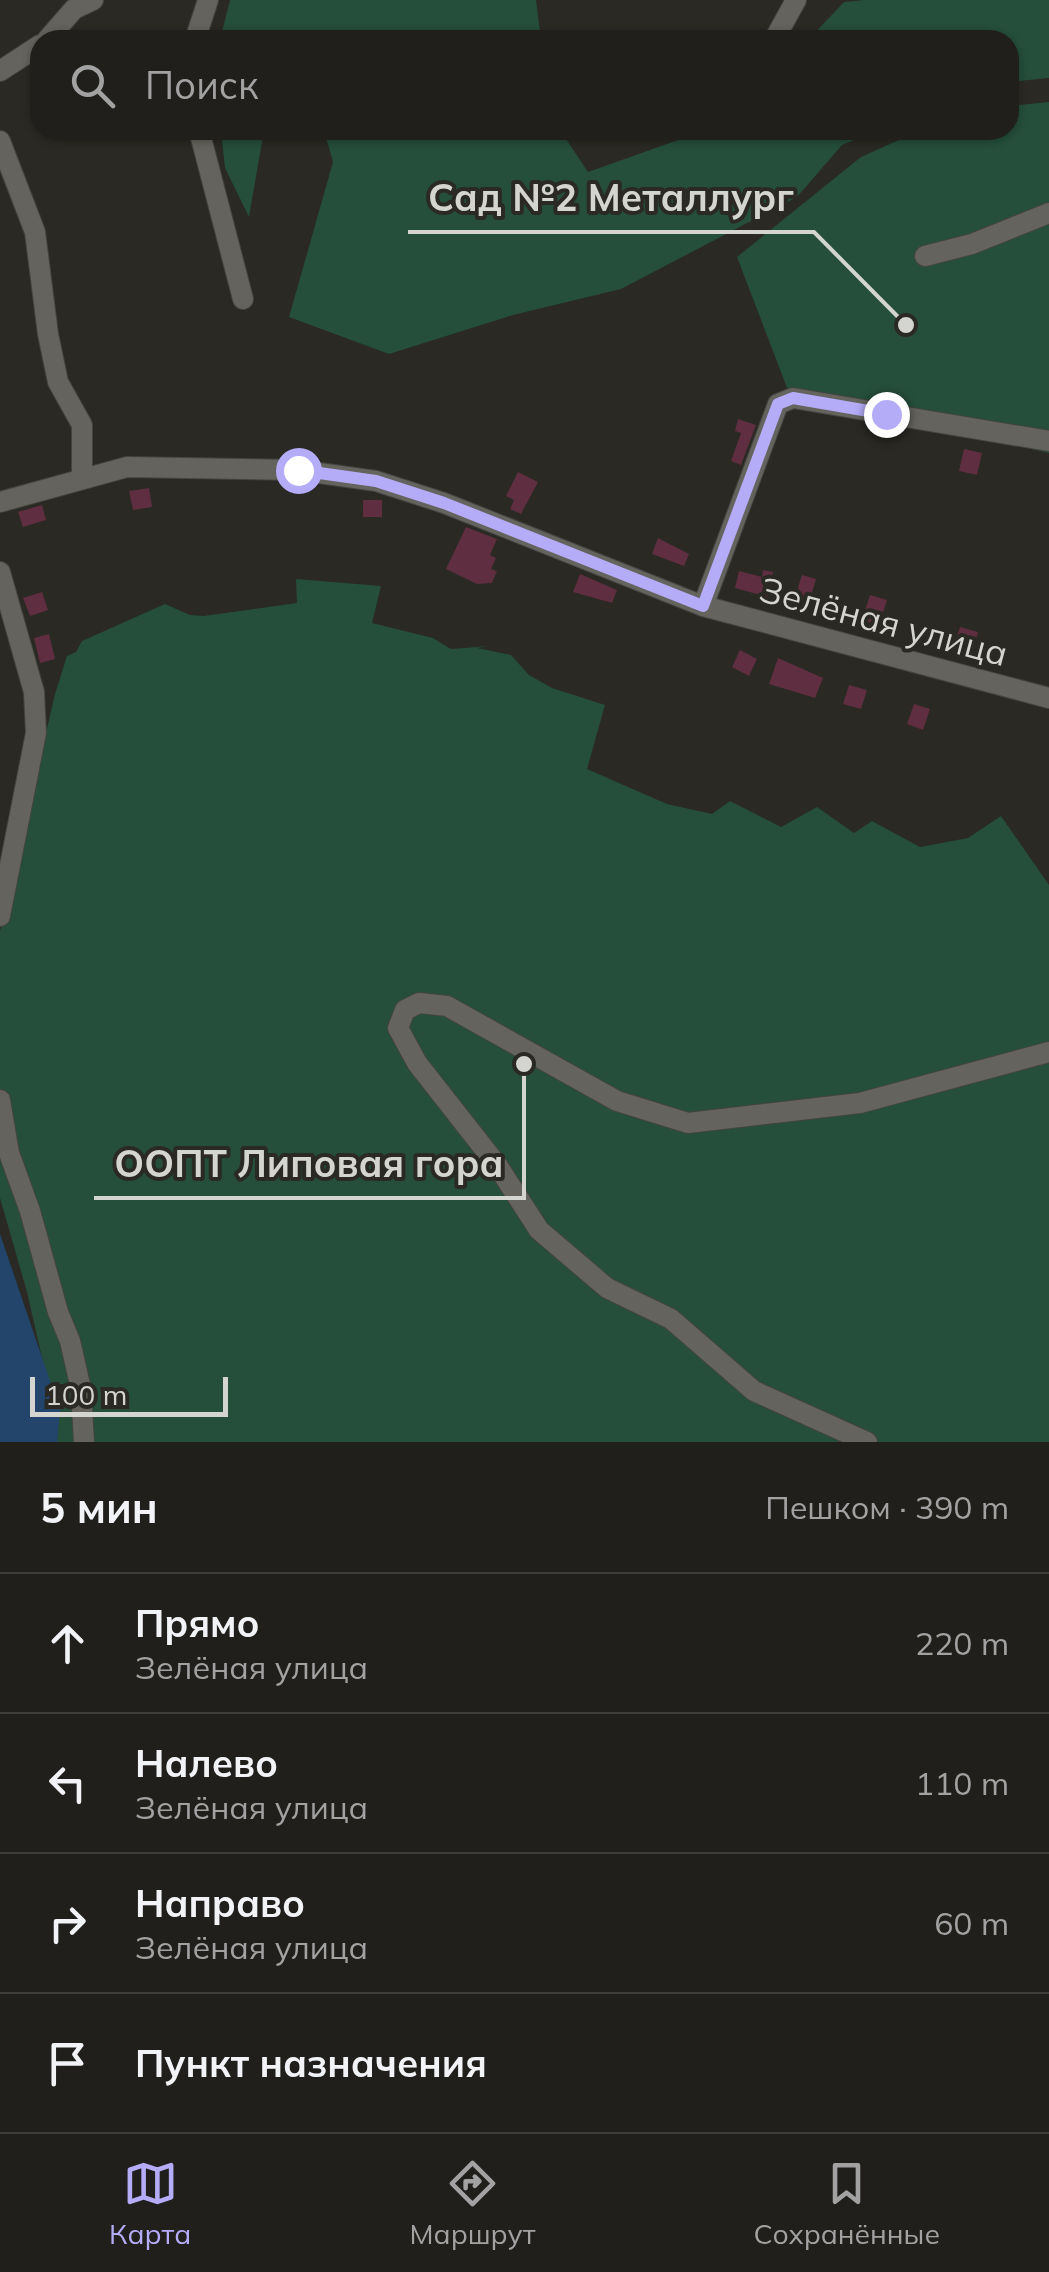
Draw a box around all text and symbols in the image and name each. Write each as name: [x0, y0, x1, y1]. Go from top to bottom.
search box: [30, 30, 1019, 140]
icon: search: [65, 58, 120, 113]
text: Поиск: [145, 61, 258, 109]
callout: Сад №2 Металлург: [408, 164, 814, 232]
text: Сад №2 Металлург: [428, 173, 794, 221]
route end: [864, 392, 910, 438]
route start: [276, 448, 322, 494]
street label: Зелёная улица: [755, 567, 1013, 675]
callout: ООПТ Липовая гора: [94, 1130, 524, 1198]
text: ООПТ Липовая гора: [114, 1139, 504, 1187]
scale bar: [30, 1372, 228, 1416]
text: 100 m: [45, 1377, 127, 1412]
text: 5 мин: [40, 1481, 158, 1534]
text: Пешком · 390 m: [765, 1487, 1009, 1527]
text: Прямо: [135, 1599, 260, 1647]
icon: ahead: [40, 1616, 95, 1671]
text: 220 m: [915, 1623, 1009, 1663]
text: Зелёная улица: [135, 1647, 368, 1687]
text: Налево: [135, 1739, 278, 1787]
icon: left: [40, 1756, 95, 1811]
text: 110 m: [915, 1763, 1009, 1803]
text: Зелёная улица: [135, 1787, 368, 1827]
text: Направо: [135, 1879, 305, 1927]
icon: right: [40, 1896, 95, 1951]
text: 60 m: [934, 1903, 1009, 1943]
text: Зелёная улица: [135, 1927, 368, 1967]
icon: arrive: [40, 2036, 95, 2091]
text: Пункт назначения: [135, 2039, 487, 2087]
tab: Карта: [109, 2156, 191, 2251]
tab: Маршрут: [410, 2156, 535, 2251]
tab: Сохранённые: [754, 2156, 940, 2251]

